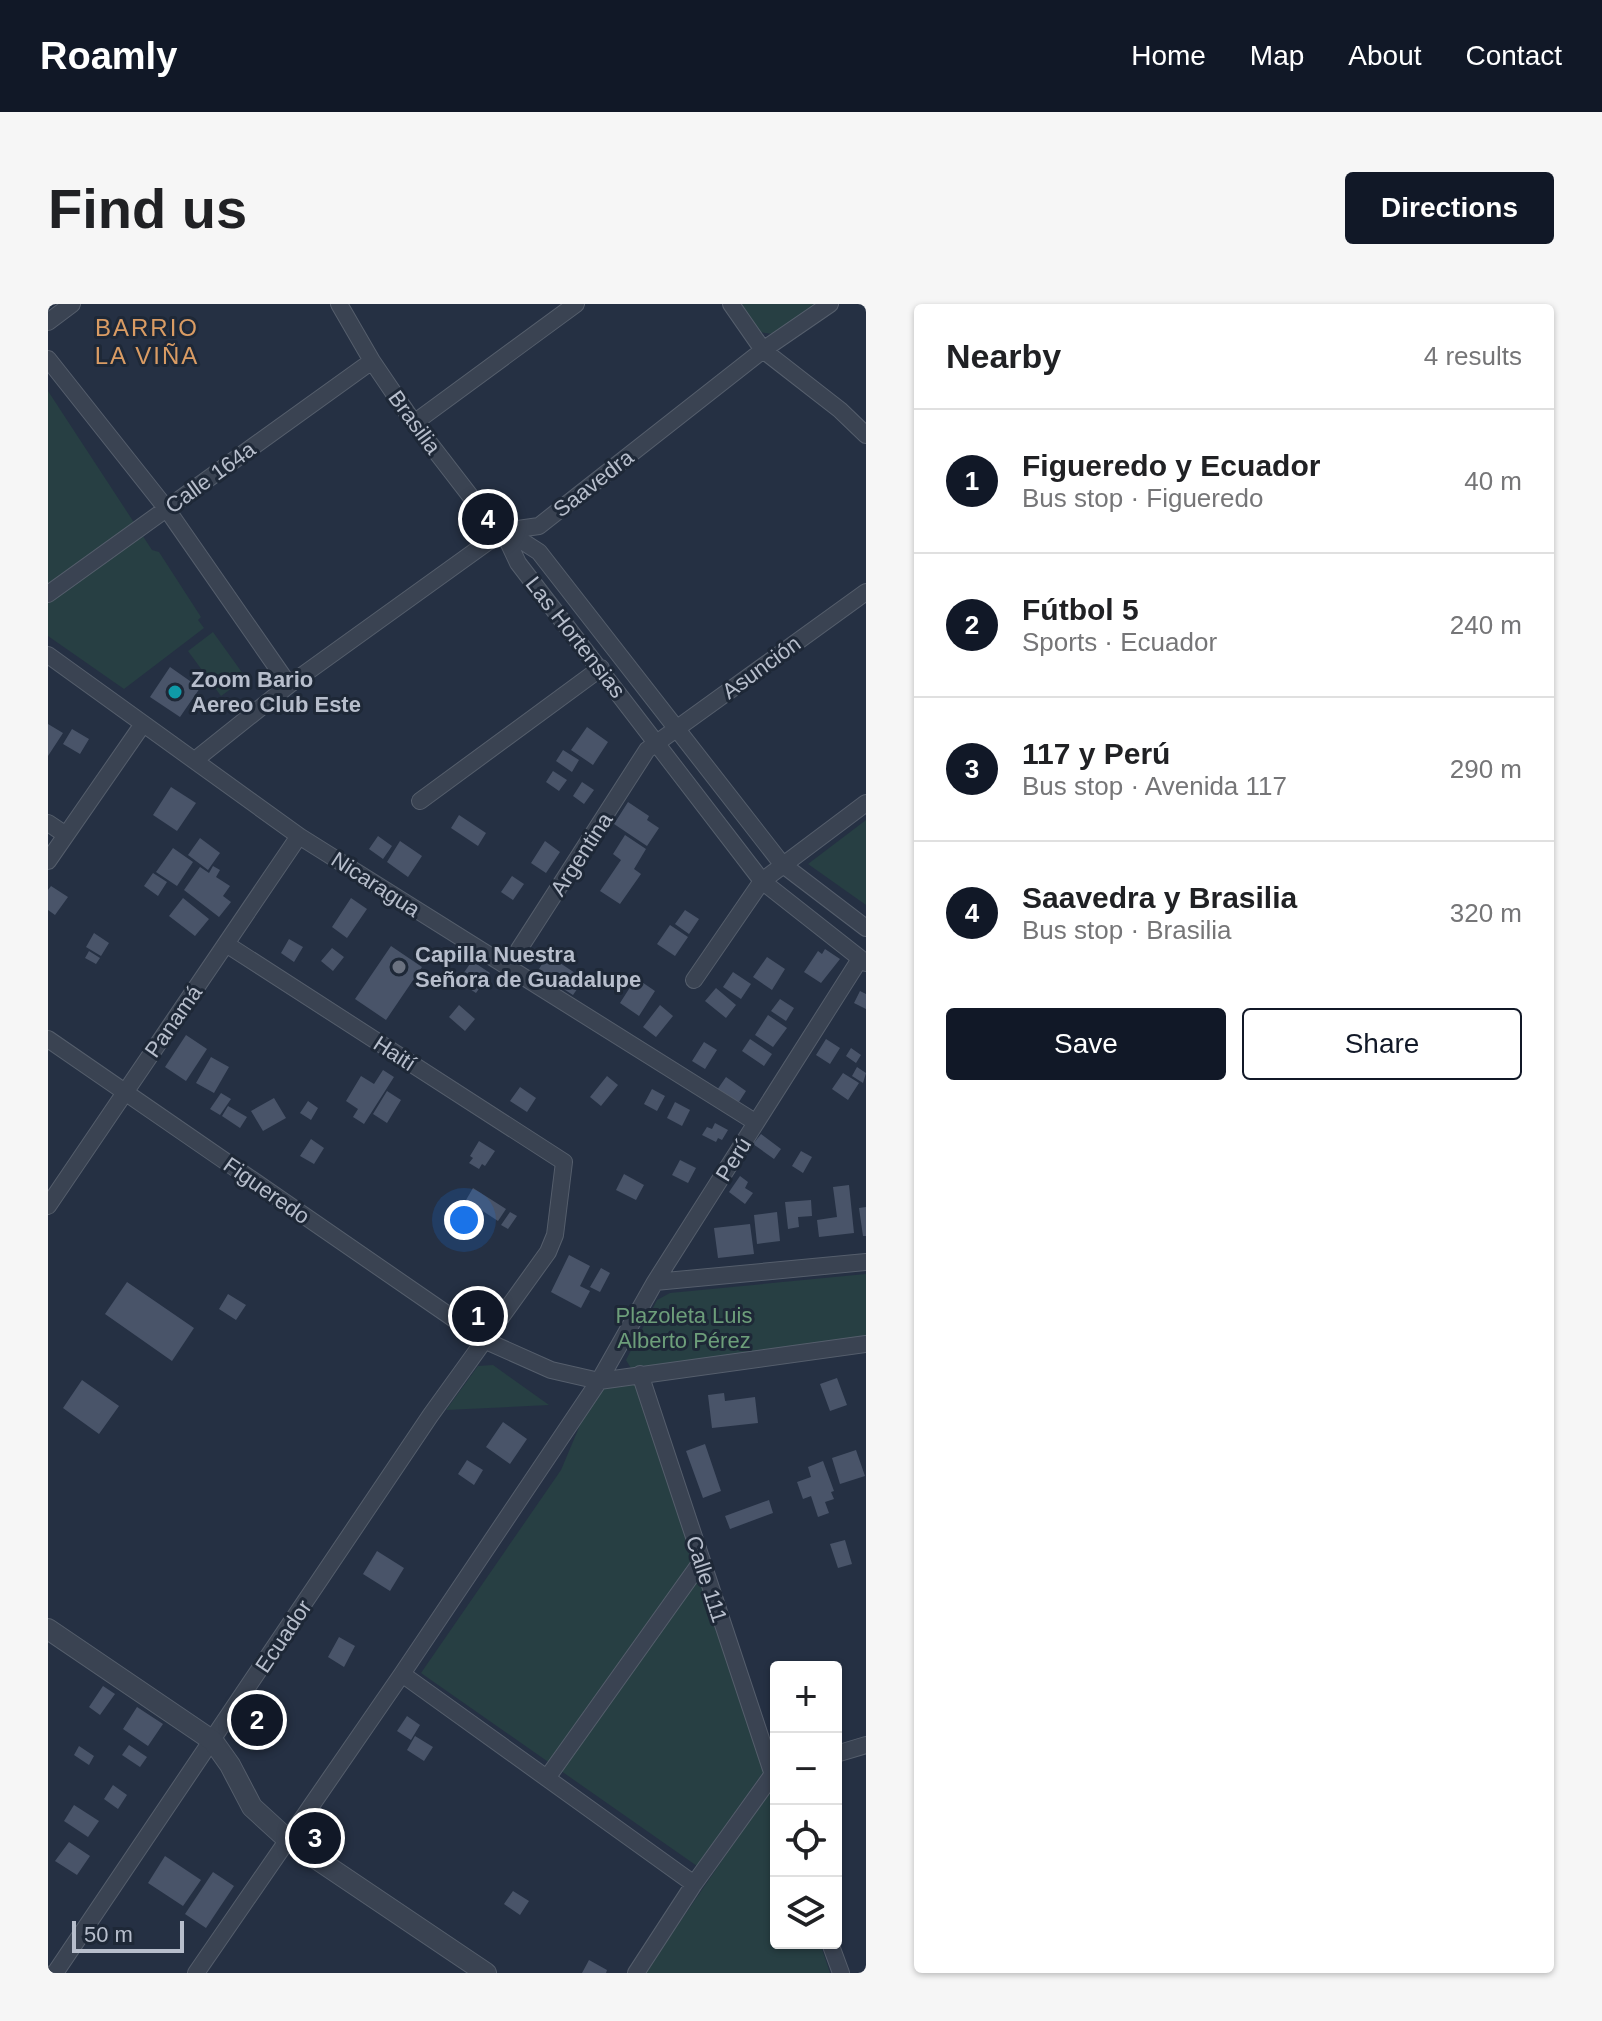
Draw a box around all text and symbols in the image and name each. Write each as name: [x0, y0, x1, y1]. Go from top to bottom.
text: Roamly: [40, 35, 177, 77]
text: Home: [1131, 40, 1206, 71]
text: Map: [1250, 40, 1304, 71]
text: About: [1348, 40, 1422, 71]
text: Contact: [1466, 40, 1562, 71]
button: Directions: [1345, 172, 1554, 244]
text: Find us: [48, 177, 247, 240]
district label: BARRIO LA VIÑA: [95, 314, 199, 369]
text: Nearby: [946, 337, 1061, 375]
text: 4 results: [1424, 341, 1522, 371]
street label: Brasilia: [383, 386, 446, 459]
street label: Calle 164a: [160, 436, 261, 518]
street label: Saavedra: [549, 444, 639, 522]
text: Figueredo y Ecuador: [1022, 449, 1320, 482]
text: 1: [965, 466, 979, 496]
text: 40 m: [1464, 466, 1522, 496]
text: Bus stop · Figueredo: [1022, 483, 1263, 513]
pin: 4: [462, 489, 514, 549]
street label: Las Hortensias: [521, 572, 631, 703]
text: Fútbol 5: [1022, 593, 1139, 626]
text: 2: [965, 610, 979, 640]
text: 240 m: [1450, 610, 1522, 640]
text: Sports · Ecuador: [1022, 627, 1217, 657]
street label: Asunción: [717, 631, 805, 704]
place label: Zoom Bario Aereo Club Este: [191, 667, 361, 717]
marker: Zoom Bario Aereo Club Este: [166, 683, 184, 701]
text: 117 y Perú: [1022, 737, 1170, 770]
text: 3: [965, 754, 979, 784]
text: 290 m: [1450, 754, 1522, 784]
text: Bus stop · Avenida 117: [1022, 771, 1287, 801]
street label: Argentina: [545, 807, 618, 901]
street label: Nicaragua: [327, 847, 425, 923]
text: Saavedra y Brasilia: [1022, 881, 1297, 914]
text: 4: [965, 898, 979, 928]
text: 320 m: [1450, 898, 1522, 928]
text: Bus stop · Brasilia: [1022, 915, 1232, 945]
place label: Capilla Nuestra Señora de Guadalupe: [415, 942, 641, 992]
marker: Capilla Nuestra Señora de Guadalupe: [390, 958, 408, 976]
street label: Panamá: [140, 980, 208, 1062]
button: Save: [946, 1008, 1226, 1080]
button: Share: [1242, 1008, 1522, 1080]
street label: Haití: [369, 1031, 421, 1076]
street label: Perú: [711, 1133, 756, 1186]
street label: Figueredo: [219, 1152, 314, 1229]
your location: [444, 1200, 484, 1240]
pin: 1: [452, 1286, 504, 1346]
park label: Plazoleta Luis Alberto Pérez: [616, 1303, 752, 1353]
street label: Calle 111: [681, 1533, 732, 1626]
street label: Ecuador: [250, 1595, 317, 1677]
map controls: [770, 1661, 842, 1949]
button: +: [770, 1661, 842, 1733]
pin: 2: [231, 1690, 283, 1750]
button: −: [770, 1733, 842, 1805]
button: locate: [770, 1805, 842, 1877]
pin: 3: [289, 1808, 341, 1868]
button: layers: [770, 1877, 842, 1949]
scale bar: [72, 1917, 184, 1953]
text: 50 m: [84, 1922, 133, 1947]

